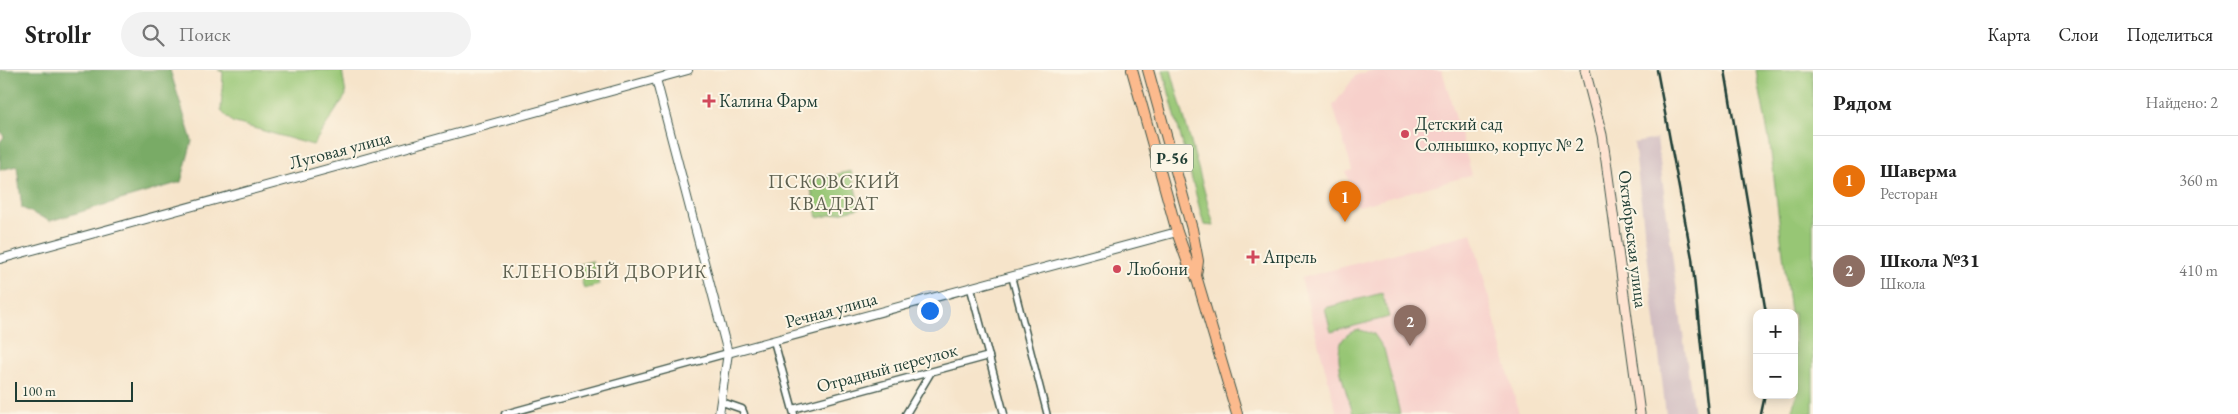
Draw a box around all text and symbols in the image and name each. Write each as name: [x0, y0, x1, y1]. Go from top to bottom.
search box: [121, 12, 471, 57]
text: Strollr: [25, 19, 91, 50]
icon: search: [139, 21, 167, 49]
text: Поиск: [179, 22, 231, 47]
text: Карта: [1988, 23, 2031, 46]
text: Слои: [2059, 23, 2098, 46]
text: Поделиться: [2126, 23, 2213, 46]
place label: Калина Фарм: [719, 89, 818, 112]
text: Рядом: [1833, 89, 1892, 116]
text: Найдено: 2: [2146, 92, 2218, 113]
marker: Калина Фарм: [703, 95, 715, 107]
place label: Детский сад Солнышко, корпус № 2: [1415, 112, 1584, 156]
street label: Луговая улица: [286, 125, 394, 174]
marker: Детский сад Солнышко, корпус № 2: [1399, 128, 1411, 140]
road number: Р-56: [1151, 145, 1193, 172]
text: Шаверма: [1880, 158, 1957, 183]
district label: ПСКОВСКИЙ КВАДРАТ: [768, 169, 900, 216]
street label: Октябрьская улица: [1614, 169, 1653, 310]
text: 1: [1845, 170, 1853, 191]
text: 360 m: [2179, 170, 2218, 191]
pin: 1: [1329, 181, 1361, 222]
text: Ресторан: [1880, 183, 1938, 204]
place label: Апрель: [1262, 245, 1317, 268]
text: Школа №31: [1880, 248, 1980, 273]
marker: Апрель: [1247, 251, 1259, 263]
place label: Любони: [1127, 257, 1188, 280]
district label: КЛЕНОВЫЙ ДВОРИК: [502, 259, 708, 284]
text: 2: [1845, 260, 1853, 281]
text: 410 m: [2179, 260, 2218, 281]
marker: Любони: [1111, 263, 1123, 275]
text: Школа: [1880, 273, 1925, 294]
street label: Речная улица: [782, 286, 880, 333]
your location: [917, 298, 943, 324]
pin: 2: [1394, 305, 1426, 346]
map controls: [1753, 309, 1798, 399]
button: +: [1753, 309, 1798, 354]
street label: Отрадный переулок: [814, 338, 960, 397]
button: −: [1753, 354, 1798, 399]
scale bar: [15, 379, 132, 402]
text: 100 m: [22, 382, 56, 400]

